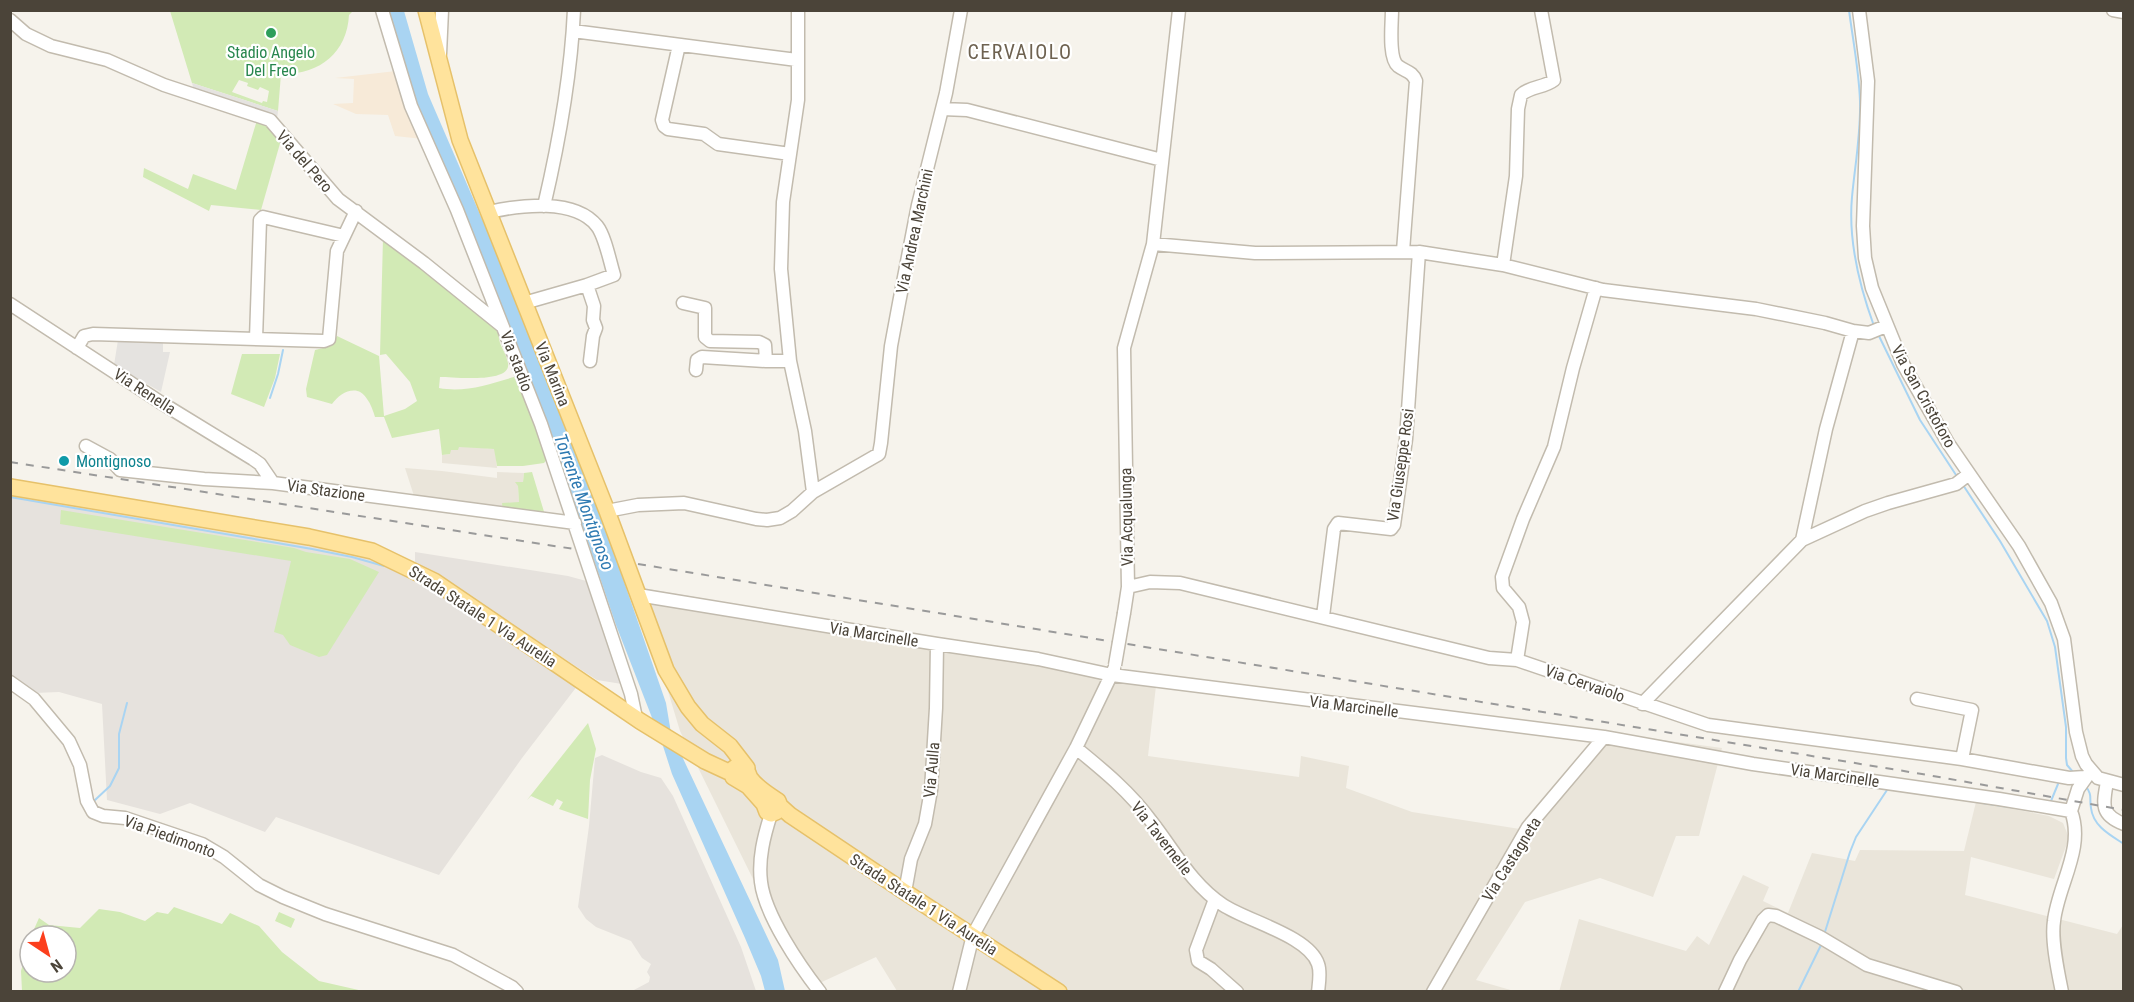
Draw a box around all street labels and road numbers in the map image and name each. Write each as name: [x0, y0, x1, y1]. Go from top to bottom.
street label: Via del Pero: [273, 126, 337, 196]
street label: Via Andrea Marchini: [892, 167, 937, 295]
street label: Via stadio: [496, 328, 537, 394]
street label: Via Marina: [531, 339, 574, 409]
street label: Via San Cristoforo: [1887, 341, 1960, 451]
street label: Via Renella: [110, 364, 179, 419]
street label: Via Giuseppe Rosi: [1383, 407, 1418, 523]
street label: Via Acqualunga: [1116, 467, 1137, 567]
street label: Via Stazione: [286, 476, 366, 505]
street label: Strada Statale 1 Via Aurelia: [405, 562, 560, 671]
street label: Via Marcinelle: [828, 618, 920, 651]
street label: Via Cervaiolo: [1542, 661, 1627, 706]
street label: Via Marcinelle: [1308, 692, 1400, 721]
street label: Via Aulla: [920, 741, 943, 799]
street label: Via Marcinelle: [1789, 760, 1881, 791]
street label: Via Tavernelle: [1127, 798, 1196, 879]
street label: Via Piedimonto: [121, 811, 218, 862]
street label: Via Castagneta: [1478, 814, 1545, 905]
street label: Strada Statale 1 Via Aurelia: [846, 850, 1001, 959]

